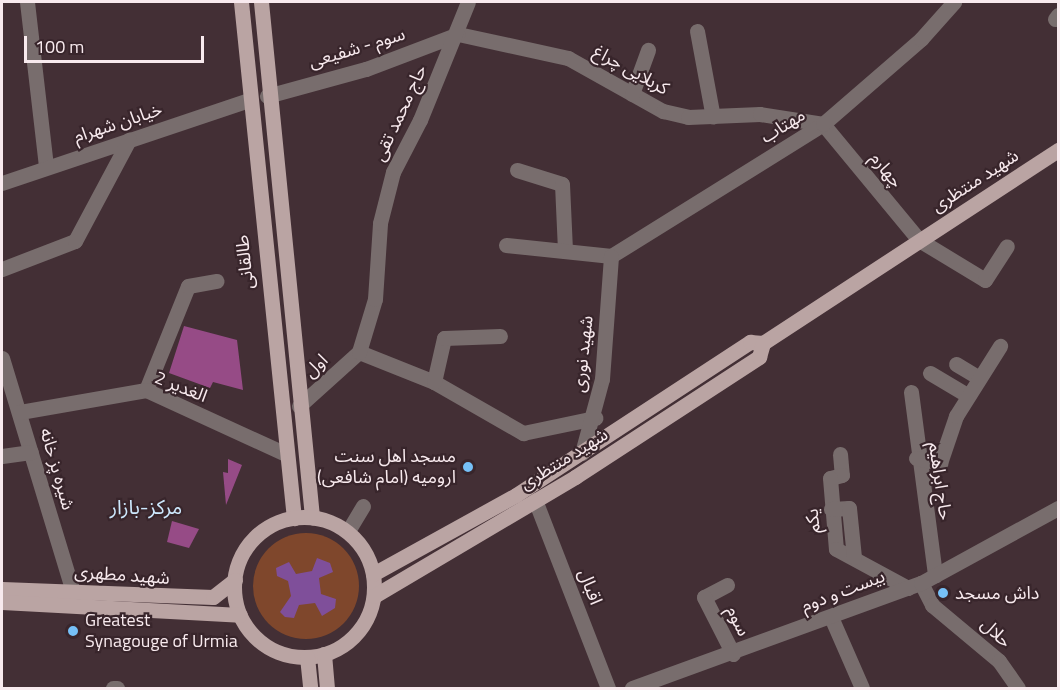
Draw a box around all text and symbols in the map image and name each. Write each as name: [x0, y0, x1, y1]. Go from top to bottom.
street label: سوم - شفیعی: [306, 23, 408, 73]
scale bar: [27, 24, 207, 62]
text: 100 m: [35, 33, 84, 60]
street label: کربلایی چراغ: [590, 40, 672, 100]
street label: حاج محمد تقی: [368, 61, 432, 165]
street label: خیابان شهرام: [71, 99, 165, 147]
street label: مهتاب: [757, 104, 809, 148]
street label: شهید منتظری: [927, 145, 1023, 217]
street label: چهارم: [865, 148, 907, 192]
street label: طالقانی: [231, 234, 259, 290]
street label: شهید نوری: [568, 315, 598, 393]
street label: اول: [300, 350, 332, 382]
street label: 2 الغدیر: [152, 367, 210, 407]
street label: شهید منتظری: [516, 424, 612, 494]
street label: شیره پز خانه: [35, 425, 79, 513]
street label: حاج ابراهیم: [924, 441, 956, 521]
place label: مسجد اهل سنت ارومیه (امام شافعی): [317, 446, 456, 488]
marker: مسجد اهل سنت ارومیه (امام شافعی): [461, 460, 475, 474]
district label: مرکز-بازار: [110, 494, 182, 518]
street label: یکم: [801, 508, 825, 534]
street label: شهید مطهری: [74, 561, 170, 589]
street label: بیست و دوم: [798, 565, 888, 617]
street label: اقبال: [573, 566, 607, 608]
place label: داش مسجد: [955, 582, 1039, 604]
marker: داش مسجد: [936, 586, 950, 600]
street label: سوم: [721, 602, 755, 640]
place label: Greatest Synagouge of Urmia: [85, 610, 238, 652]
street label: حلال: [976, 614, 1016, 652]
marker: Greatest Synagouge of Urmia: [66, 624, 80, 638]

